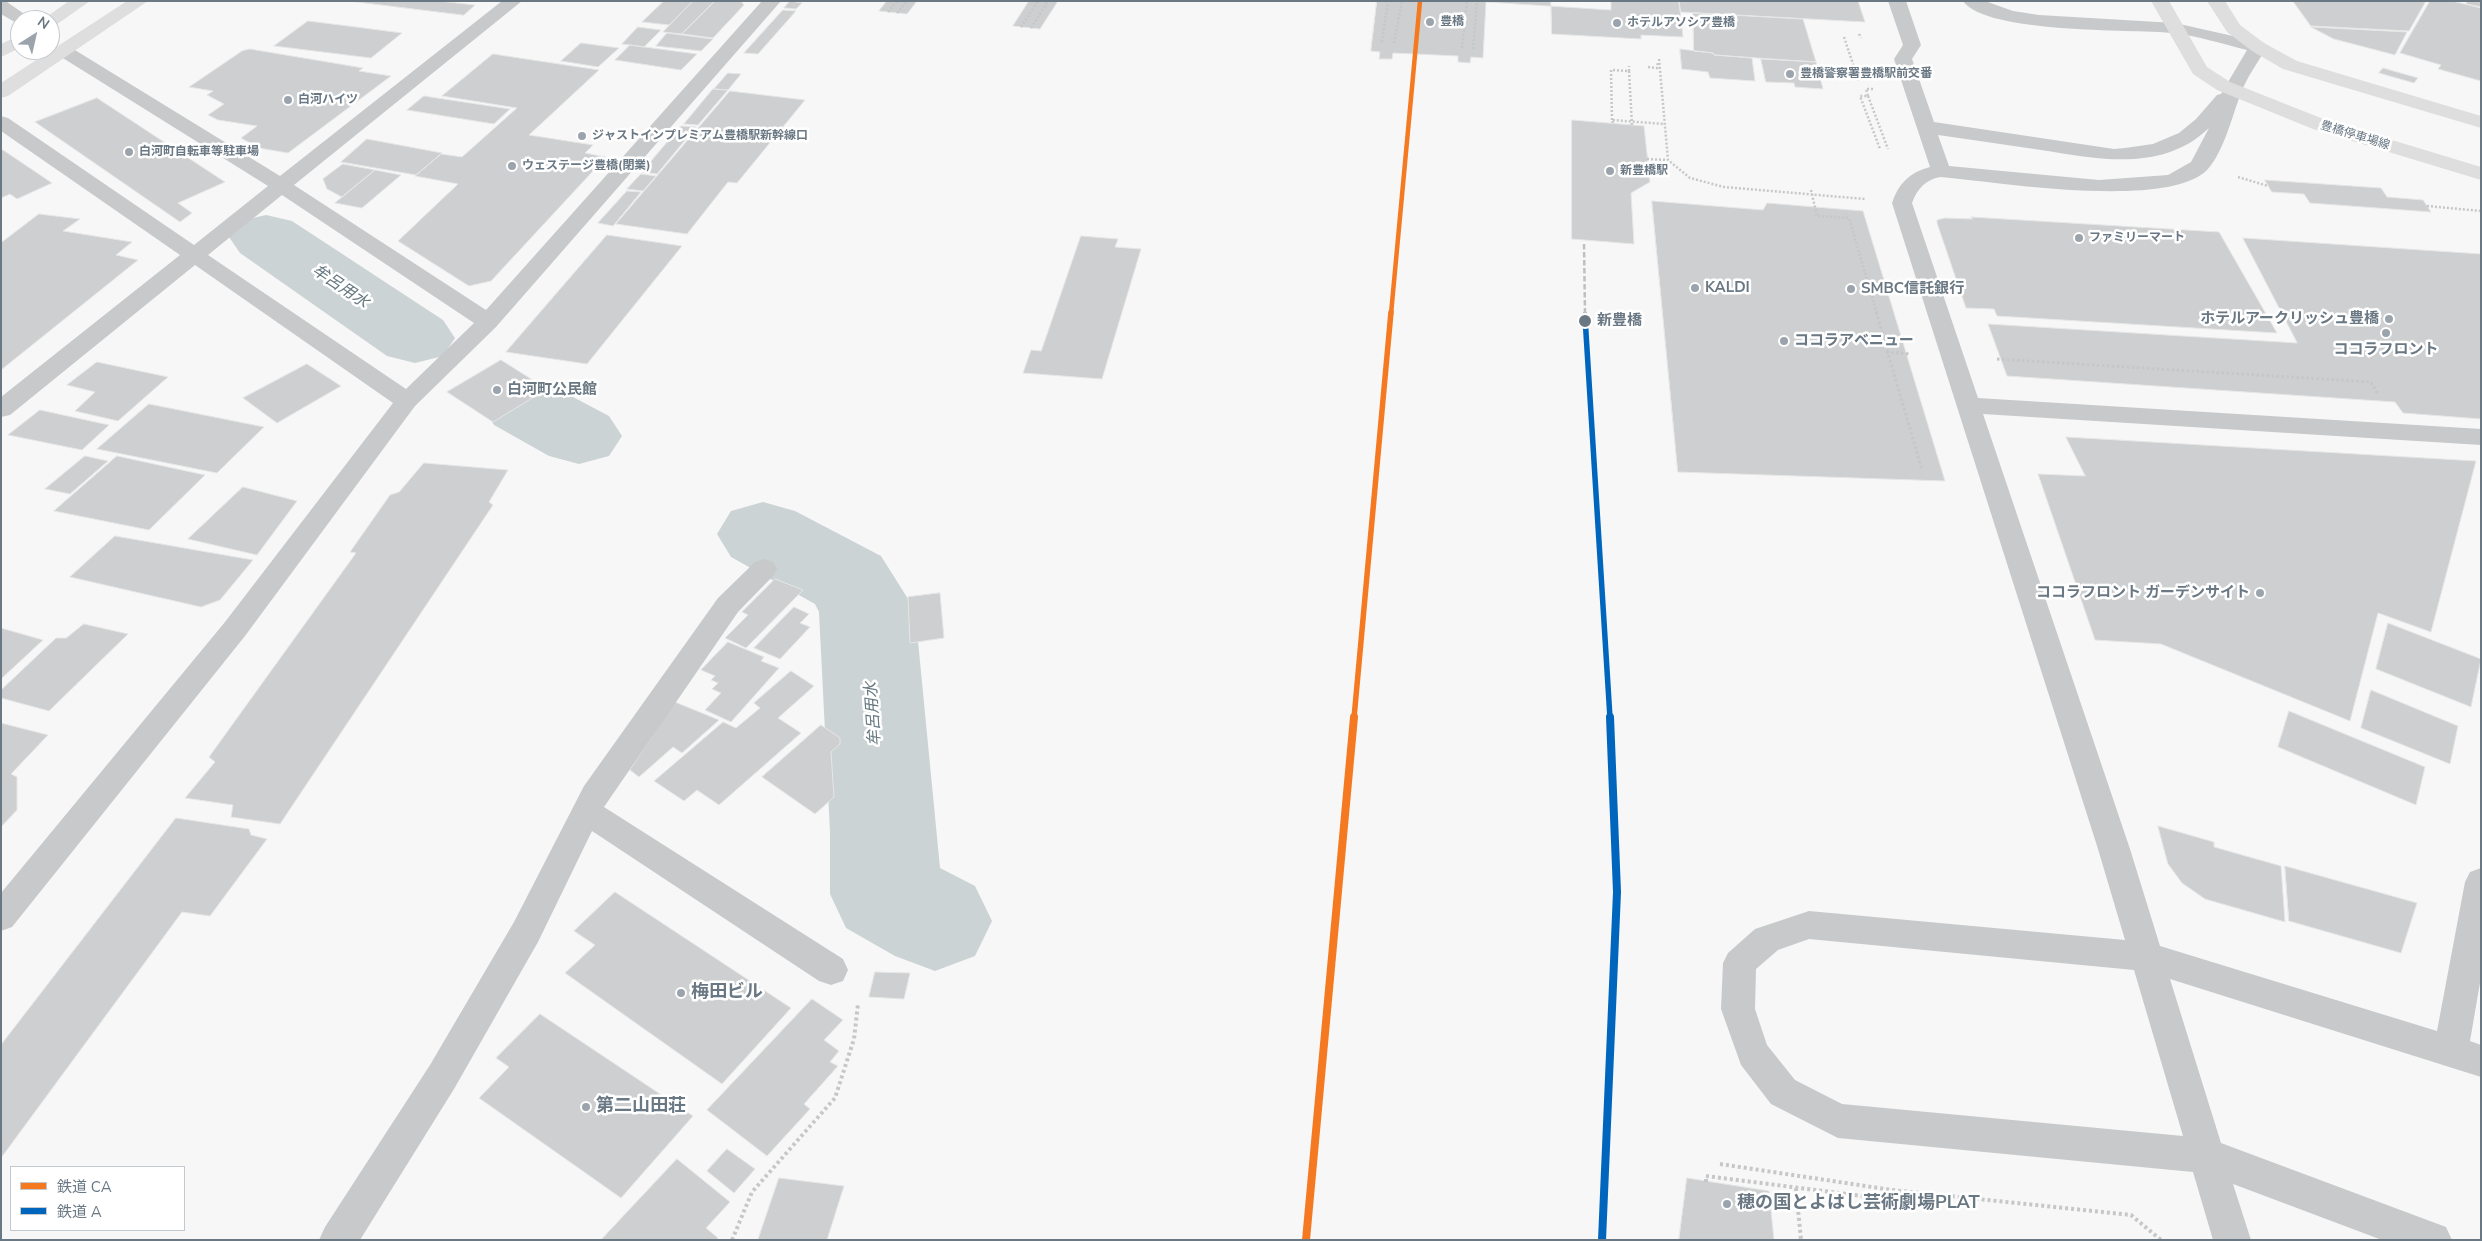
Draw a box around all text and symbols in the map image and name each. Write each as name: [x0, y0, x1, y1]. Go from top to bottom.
north arrow: [10, 10, 60, 60]
text: N: [34, 12, 53, 34]
place label: 豊橋: [1440, 15, 1464, 29]
marker: 豊橋: [1424, 16, 1436, 28]
place label: ホテルアソシア豊橋: [1627, 16, 1735, 30]
marker: ホテルアソシア豊橋: [1611, 17, 1623, 29]
place label: 豊橋警察署豊橋駅前交番: [1800, 67, 1932, 81]
marker: 豊橋警察署豊橋駅前交番: [1784, 68, 1796, 80]
place label: 白河ハイツ: [298, 93, 358, 107]
marker: 白河ハイツ: [282, 94, 294, 106]
street label: 豊橋停車場線: [2318, 119, 2392, 153]
place label: ジャストインプレミアム豊橋駅新幹線口: [592, 129, 808, 143]
marker: ジャストインプレミアム豊橋駅新幹線口: [576, 130, 588, 142]
place label: 白河町自転車等駐車場: [139, 145, 259, 159]
marker: 白河町自転車等駐車場: [123, 146, 135, 158]
place label: ウェステージ豊橋(閉業): [522, 159, 651, 173]
marker: ウェステージ豊橋(閉業): [506, 160, 518, 172]
place label: 新豊橋駅: [1620, 164, 1668, 178]
marker: 新豊橋駅: [1604, 165, 1616, 177]
place label: ファミリーマート: [2089, 231, 2185, 245]
marker: ファミリーマート: [2073, 232, 2085, 244]
water label: 牟呂用水: [308, 261, 372, 313]
place label: KALDI: [1705, 279, 1750, 297]
place label: SMBC信託銀行: [1861, 280, 1964, 298]
marker: KALDI: [1689, 282, 1701, 294]
marker: SMBC信託銀行: [1845, 283, 1857, 295]
place label: ホテルアークリッシュ豊橋: [2200, 310, 2379, 328]
place label: 新豊橋: [1597, 312, 1642, 330]
marker: 新豊橋: [1577, 313, 1593, 329]
marker: ホテルアークリッシュ豊橋: [2383, 313, 2395, 325]
marker: ココラフロント: [2380, 327, 2392, 339]
place label: ココラアベニュー: [1794, 332, 1914, 350]
marker: ココラアベニュー: [1778, 335, 1790, 347]
place label: ココラフロント: [2334, 341, 2438, 359]
place label: 白河町公民館: [507, 381, 597, 399]
marker: 白河町公民館: [491, 384, 503, 396]
place label: ココラフロント ガーデンサイト: [2036, 584, 2250, 602]
marker: ココラフロント ガーデンサイト: [2254, 587, 2266, 599]
water label: 牟呂用水: [862, 681, 886, 747]
place label: 梅田ビル: [691, 982, 763, 1004]
marker: 梅田ビル: [675, 987, 687, 999]
place label: 第二山田荘: [596, 1096, 686, 1118]
marker: 第二山田荘: [580, 1101, 592, 1113]
legend: [10, 1166, 185, 1231]
text: 鉄道 CA: [57, 1177, 112, 1197]
place label: 穂の国とよはし芸術劇場PLAT: [1737, 1193, 1980, 1215]
marker: 穂の国とよはし芸術劇場PLAT: [1721, 1198, 1733, 1210]
text: 鉄道 A: [57, 1202, 102, 1222]

